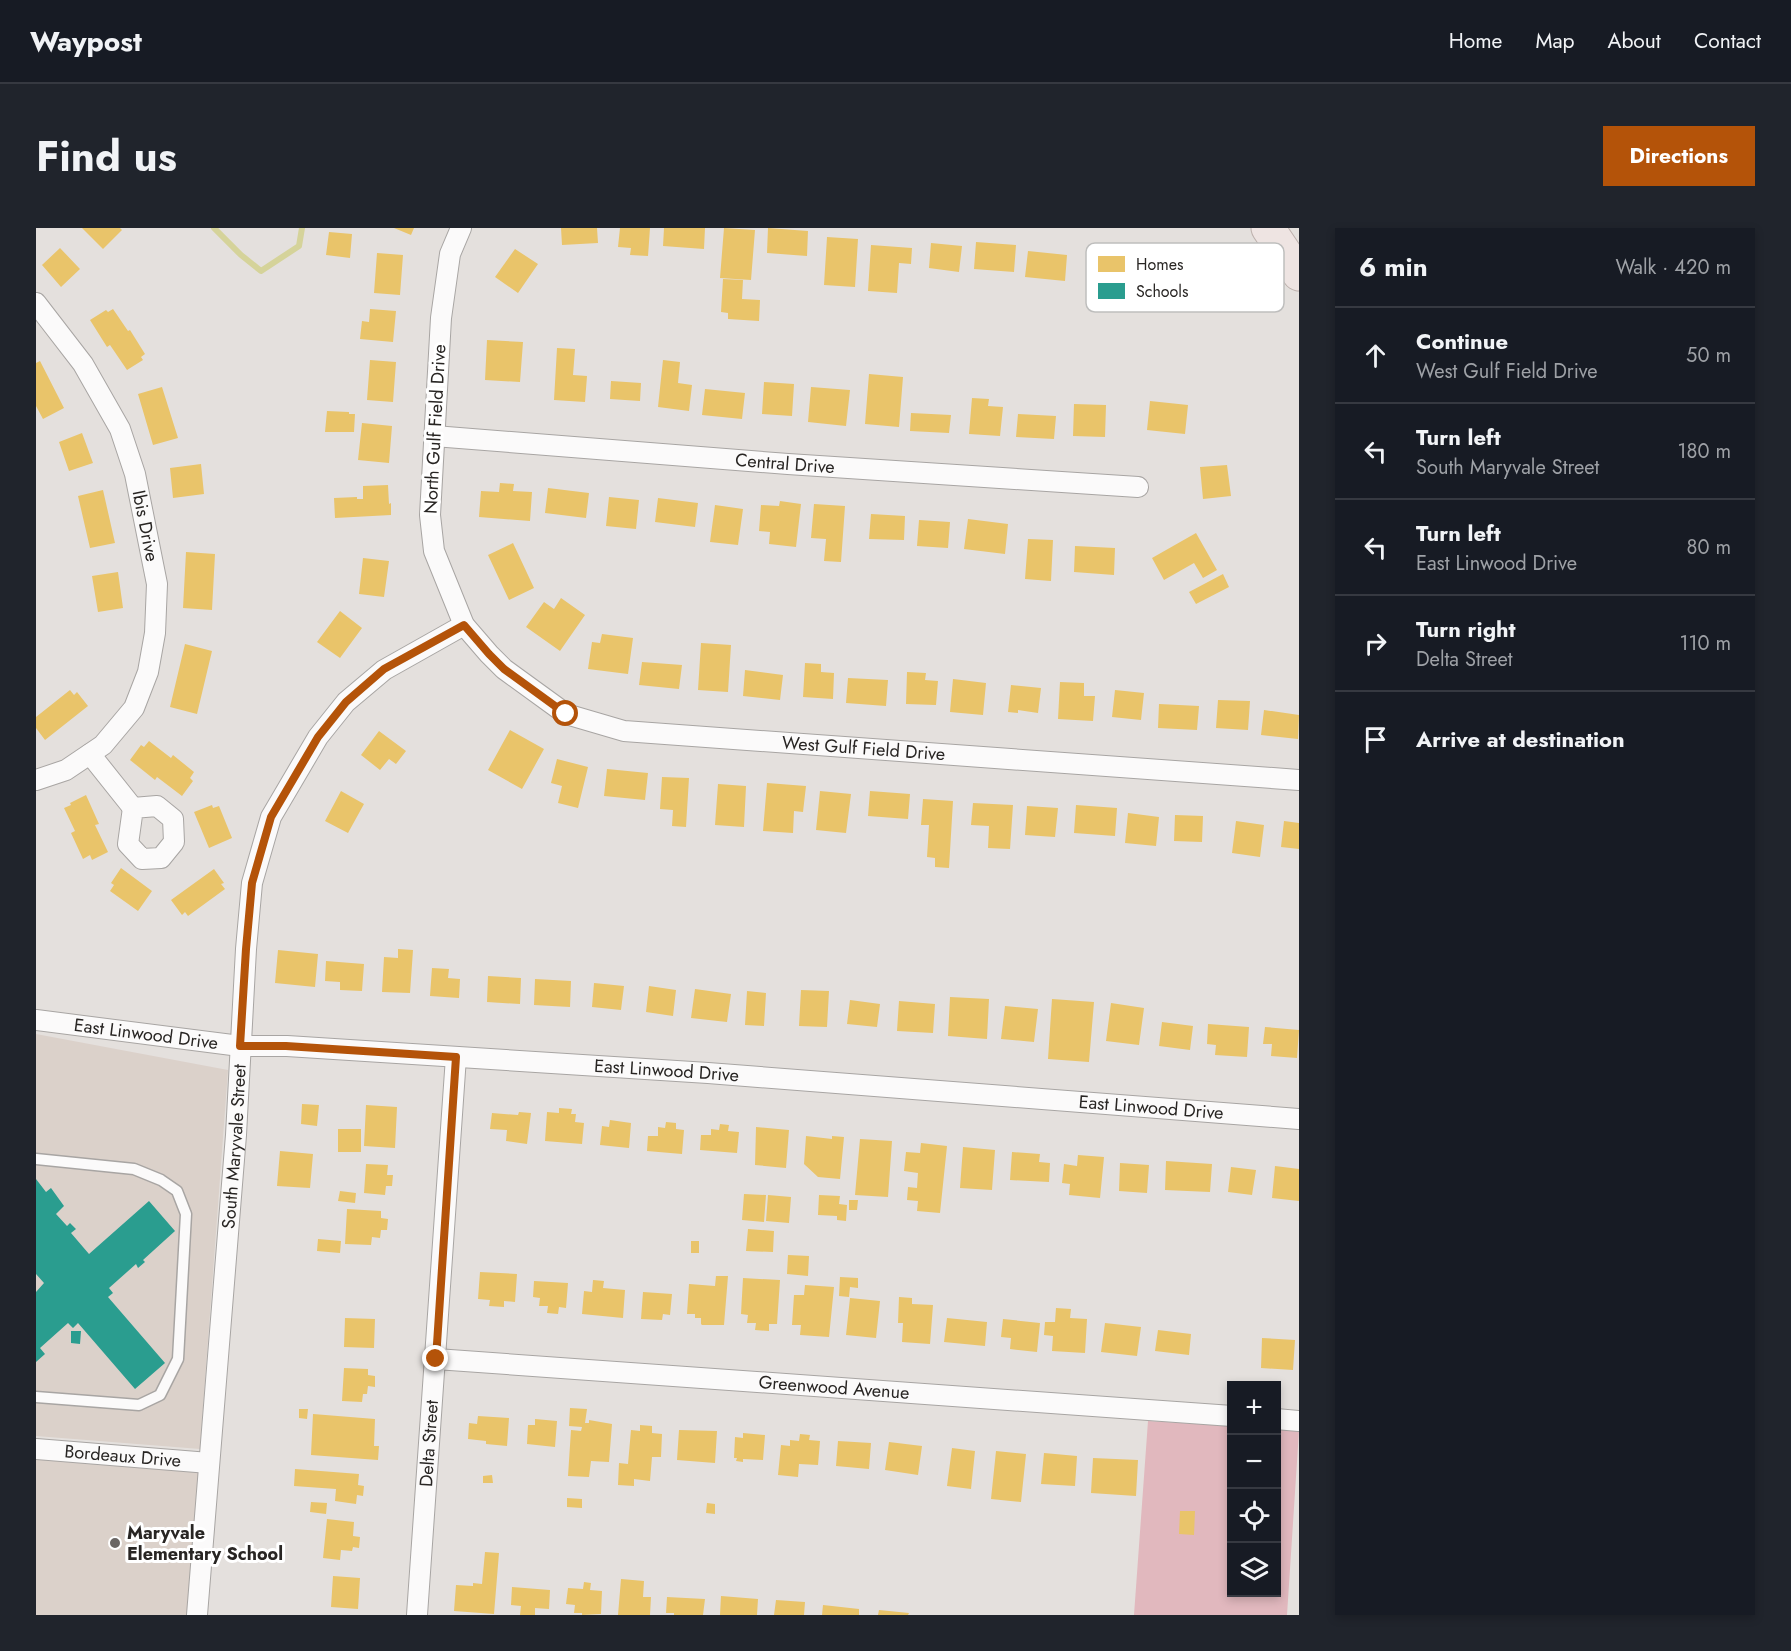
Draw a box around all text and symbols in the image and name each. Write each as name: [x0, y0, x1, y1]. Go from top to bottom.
text: Waypost: [30, 21, 142, 62]
text: Home: [1449, 26, 1502, 56]
text: Map: [1535, 26, 1575, 56]
text: About: [1608, 26, 1661, 56]
text: Contact: [1694, 26, 1761, 56]
text: Find us: [36, 126, 177, 187]
button: Directions: [1603, 126, 1755, 186]
legend: [1086, 243, 1284, 312]
text: 6 min: [1359, 248, 1428, 286]
text: Homes: [1136, 253, 1183, 276]
text: Walk · 420 m: [1616, 253, 1731, 282]
text: Schools: [1136, 280, 1188, 303]
text: Continue: [1416, 325, 1508, 357]
icon: ahead: [1359, 339, 1392, 372]
text: 50 m: [1686, 341, 1731, 370]
street label: North Gulf Field Drive: [418, 343, 452, 515]
text: West Gulf Field Drive: [1416, 357, 1598, 386]
text: Turn left: [1416, 421, 1501, 453]
icon: left: [1359, 435, 1392, 468]
text: 180 m: [1677, 437, 1731, 466]
street label: Central Drive: [734, 447, 836, 480]
text: South Maryvale Street: [1416, 453, 1599, 482]
street label: Ibis Drive: [126, 488, 165, 564]
text: Turn left: [1416, 517, 1501, 549]
icon: left: [1359, 531, 1392, 564]
text: 80 m: [1686, 533, 1731, 562]
text: East Linwood Drive: [1416, 549, 1577, 578]
text: Turn right: [1416, 613, 1516, 645]
icon: right: [1359, 627, 1392, 660]
text: 110 m: [1679, 629, 1731, 658]
text: Delta Street: [1416, 645, 1513, 674]
route start: [552, 700, 578, 726]
icon: arrive: [1359, 723, 1392, 756]
text: Arrive at destination: [1416, 723, 1625, 755]
street label: West Gulf Field Drive: [781, 730, 946, 767]
street label: East Linwood Drive: [72, 1012, 220, 1056]
street label: East Linwood Drive: [593, 1053, 740, 1088]
street label: South Maryvale Street: [215, 1063, 253, 1230]
street label: East Linwood Drive: [1078, 1089, 1224, 1126]
route end: [422, 1345, 448, 1371]
street label: Greenwood Avenue: [758, 1369, 910, 1406]
map controls: [1227, 1381, 1281, 1597]
button: +: [1227, 1381, 1281, 1435]
street label: Delta Street: [413, 1398, 445, 1488]
button: −: [1227, 1435, 1281, 1489]
street label: Bordeaux Drive: [63, 1438, 182, 1474]
button: locate: [1227, 1489, 1281, 1543]
place label: Maryvale Elementary School: [127, 1520, 283, 1567]
marker: Maryvale Elementary School: [108, 1536, 122, 1550]
button: layers: [1227, 1543, 1281, 1597]

